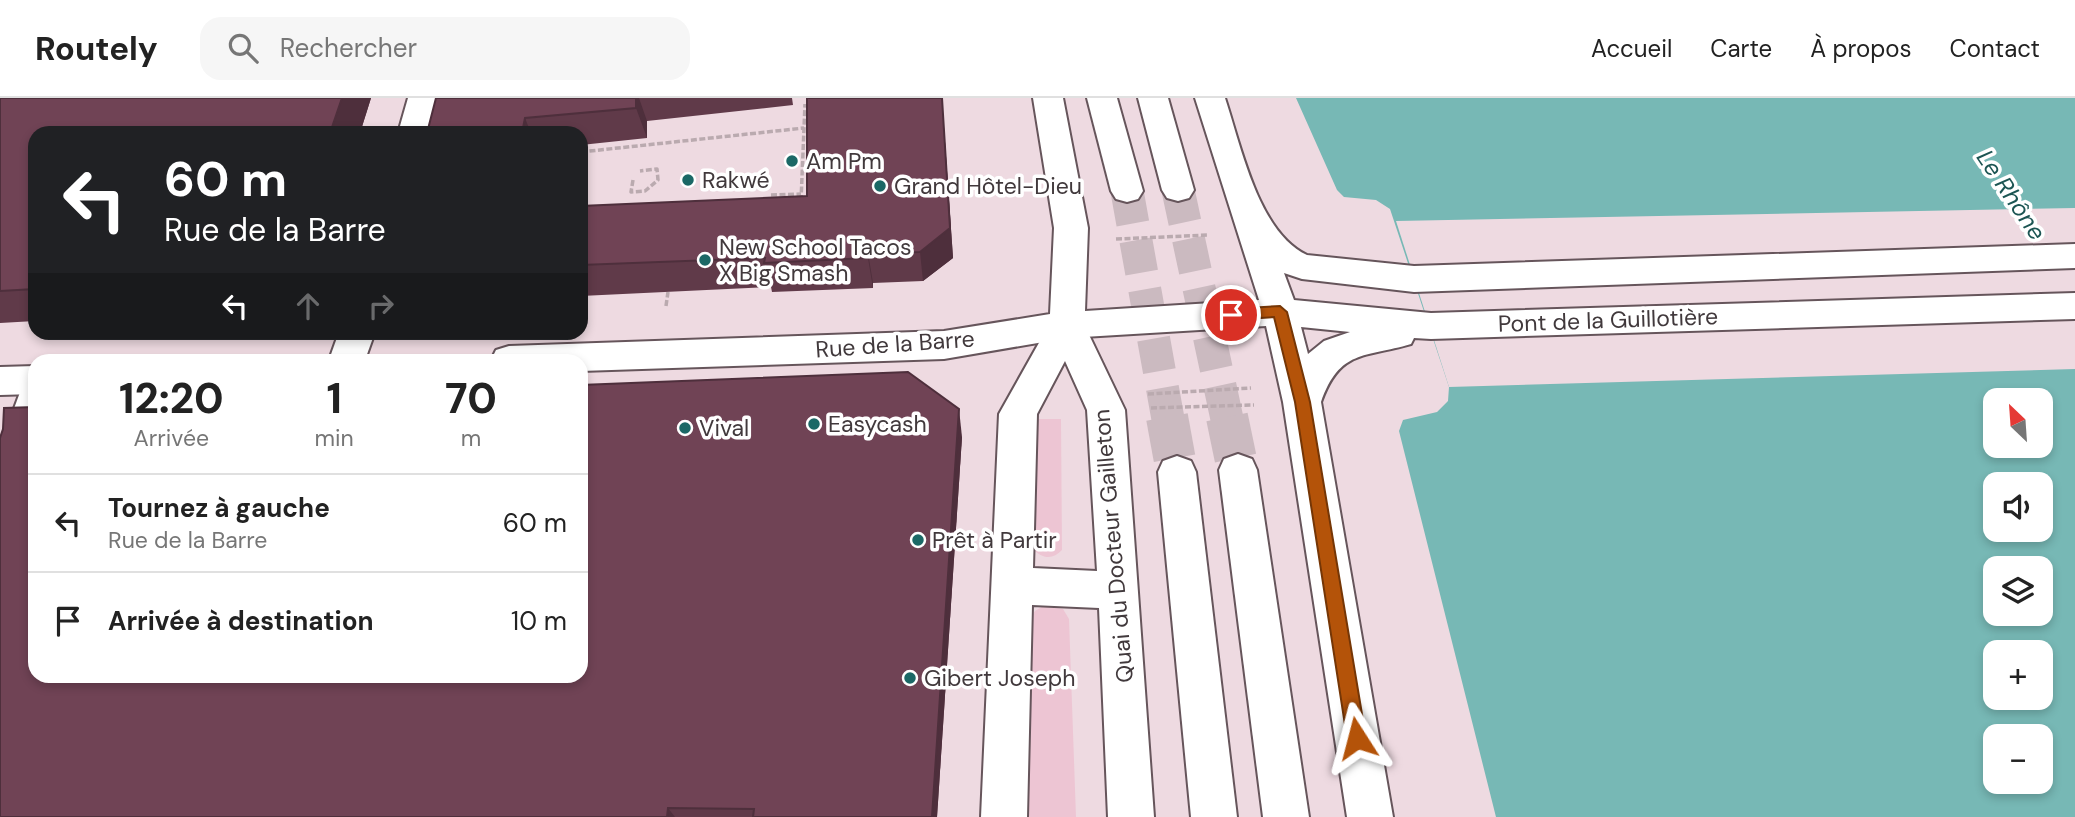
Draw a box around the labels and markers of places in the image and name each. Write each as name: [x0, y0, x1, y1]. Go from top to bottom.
place label: Am Pm: [806, 146, 882, 176]
marker: Am Pm: [784, 153, 800, 169]
place label: Rakwé: [702, 165, 770, 195]
place label: Grand Hôtel-Dieu: [894, 171, 1082, 201]
marker: Rakwé: [680, 172, 696, 188]
marker: Grand Hôtel-Dieu: [872, 178, 888, 194]
place label: New School Tacos X Big Smash: [719, 232, 911, 288]
marker: New School Tacos X Big Smash: [697, 252, 713, 268]
pin: [1201, 285, 1261, 345]
place label: Easycash: [828, 409, 927, 439]
place label: Vival: [699, 413, 749, 443]
marker: Easycash: [806, 416, 822, 432]
marker: Vival: [677, 420, 693, 436]
place label: Prêt à Partir: [932, 525, 1057, 555]
marker: Prêt à Partir: [910, 532, 926, 548]
place label: Gibert Joseph: [924, 663, 1075, 693]
marker: Gibert Joseph: [902, 670, 918, 686]

